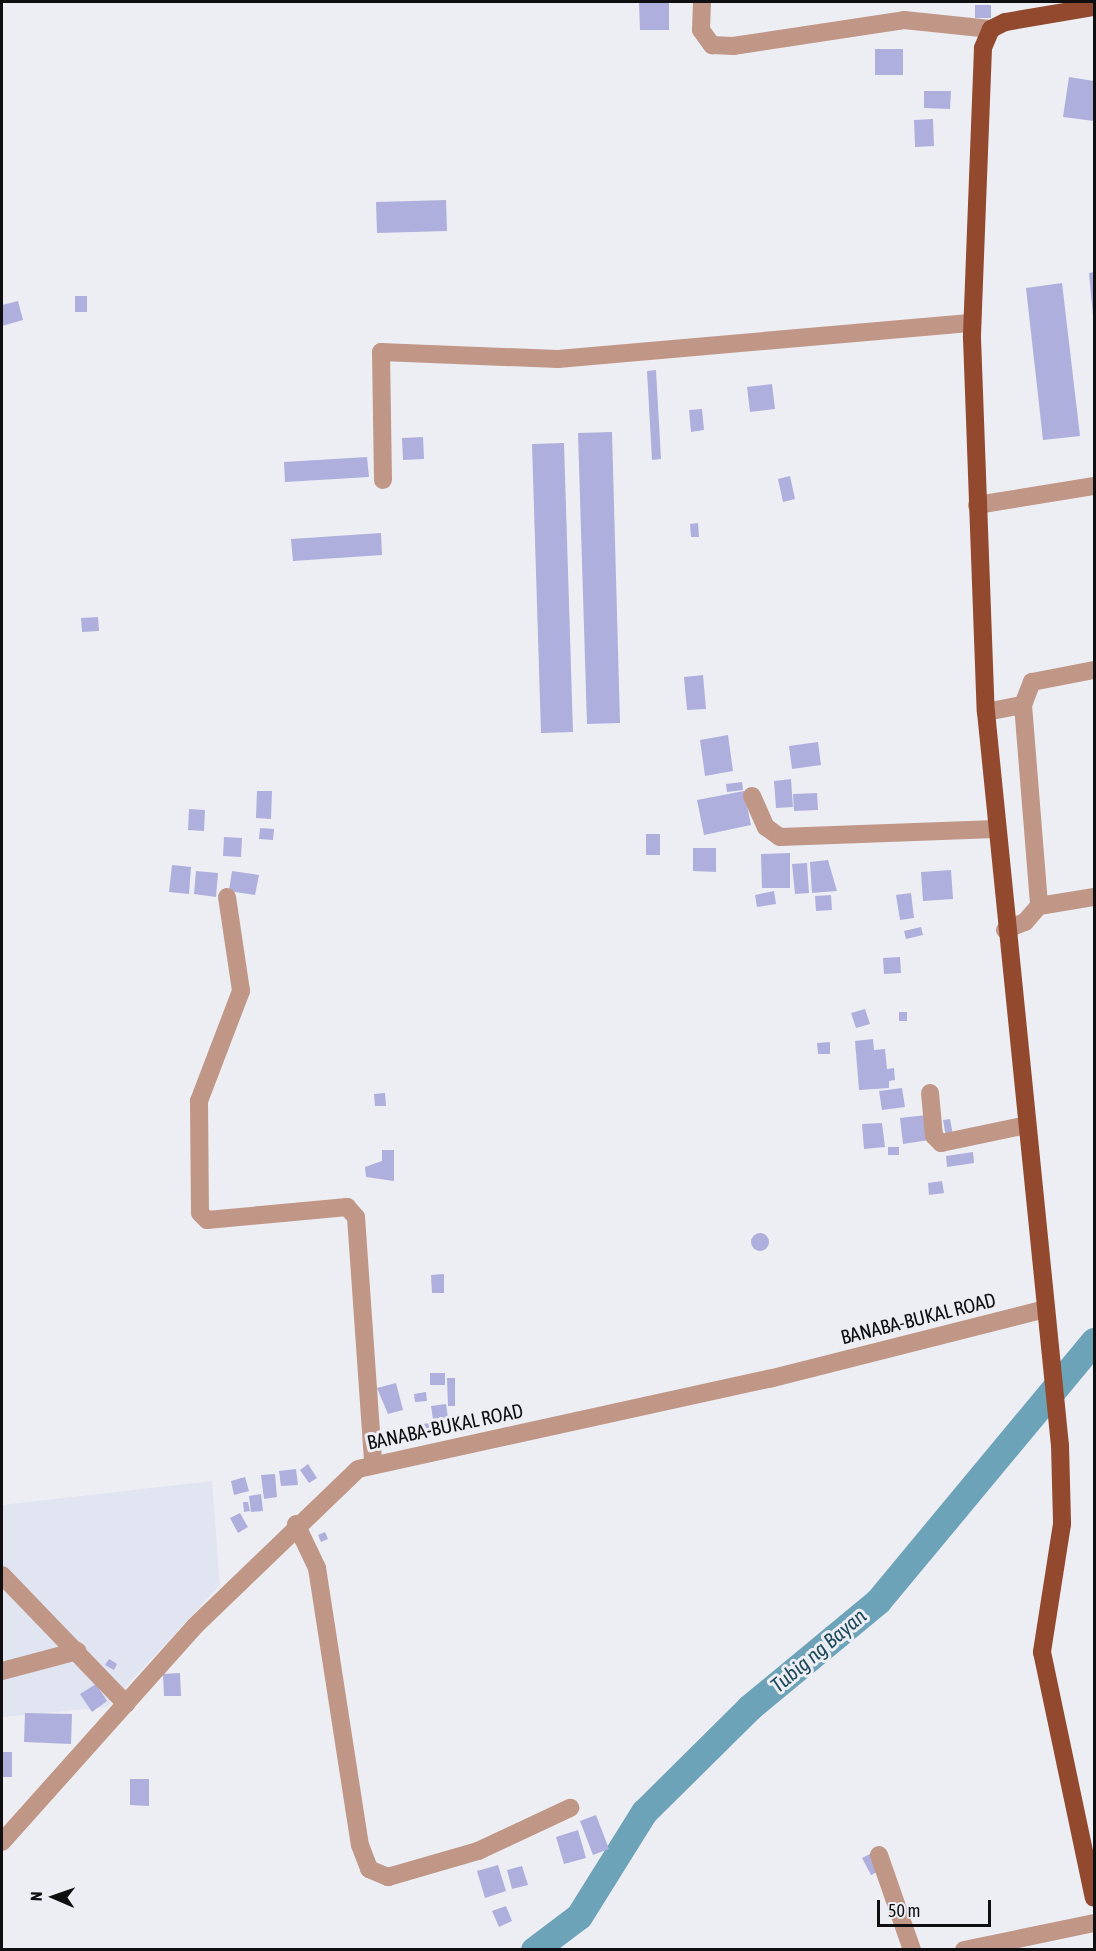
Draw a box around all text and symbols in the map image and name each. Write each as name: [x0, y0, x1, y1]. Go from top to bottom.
street label: BANABA-BUKAL ROAD: [838, 1287, 998, 1349]
street label: BANABA-BUKAL ROAD: [365, 1398, 525, 1454]
water label: Tubig ng Bayan: [765, 1603, 871, 1697]
north arrow: [24, 1867, 84, 1927]
scale bar: [880, 1888, 994, 1926]
text: N: [27, 1891, 45, 1901]
text: 50 m: [888, 1900, 920, 1921]

